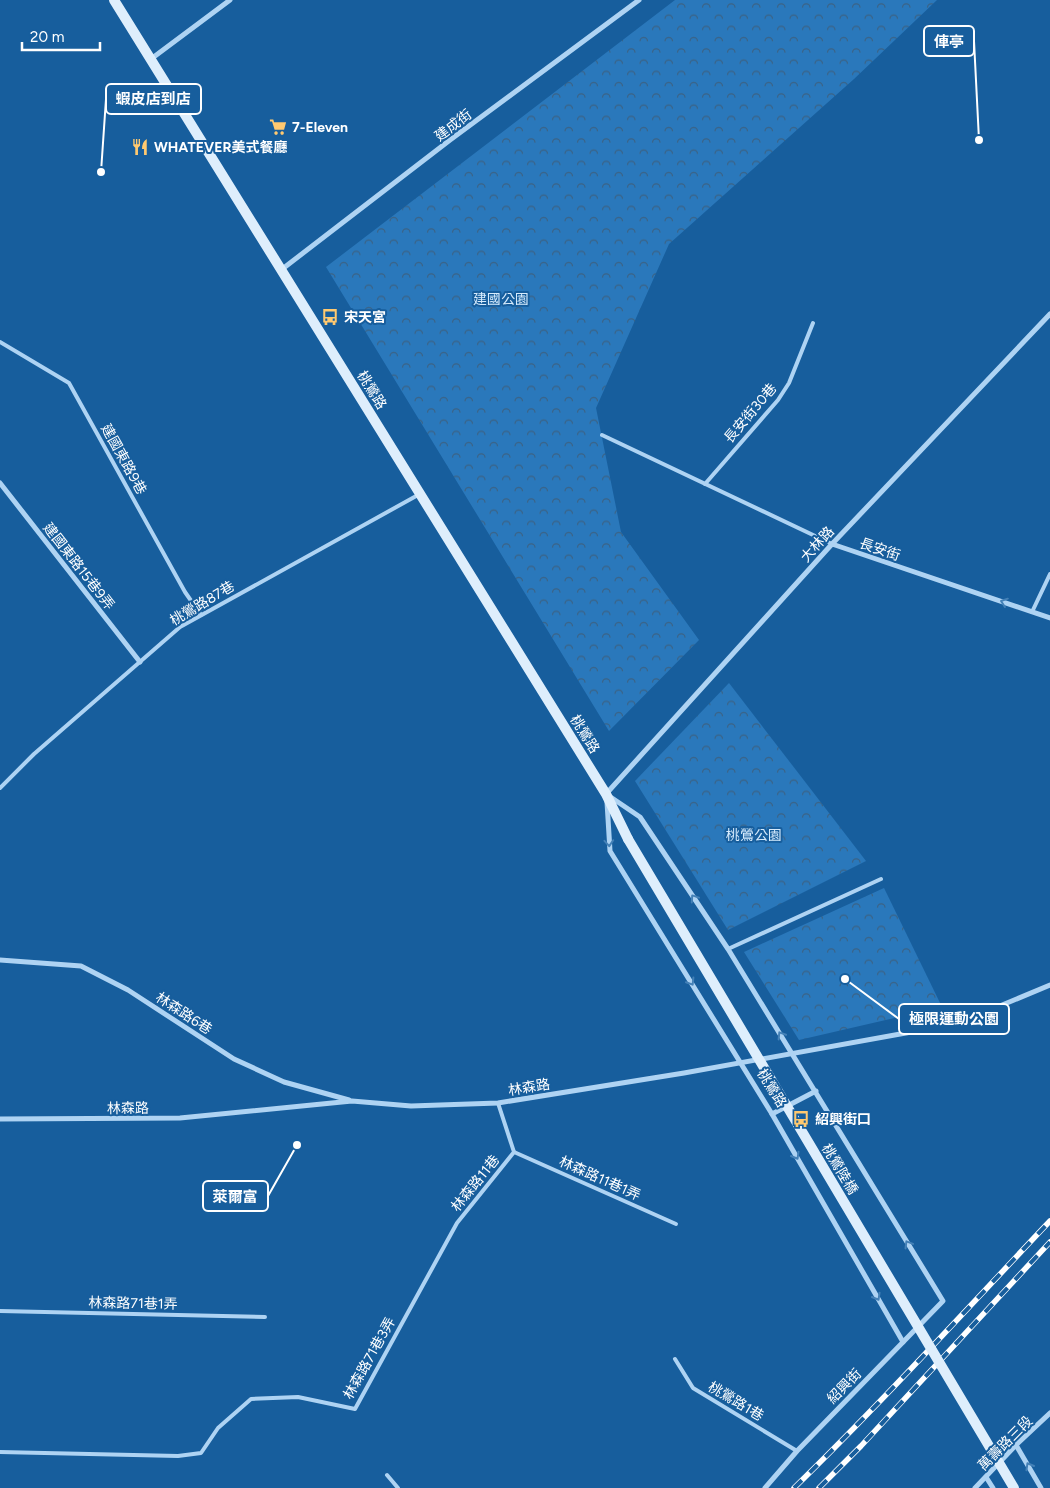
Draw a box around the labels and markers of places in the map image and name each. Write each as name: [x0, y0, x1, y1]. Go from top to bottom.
callout: 俥亭: [924, 26, 974, 56]
callout: 蝦皮店到店: [106, 84, 201, 114]
supermarket icon: 7-Eleven: [268, 117, 288, 137]
place label: 7-Eleven: [292, 119, 348, 136]
restaurant icon: WHATEVER美式餐廳: [130, 137, 150, 157]
place label: WHATEVER美式餐廳: [154, 139, 287, 156]
bus stop icon: 宋天宮: [320, 307, 340, 327]
place label: 宋天宮: [344, 309, 386, 326]
callout: 極限運動公園: [899, 1004, 1009, 1034]
bus stop icon: 紹興街口: [791, 1109, 811, 1129]
place label: 紹興街口: [815, 1111, 871, 1128]
callout: 萊爾富: [203, 1181, 268, 1211]

